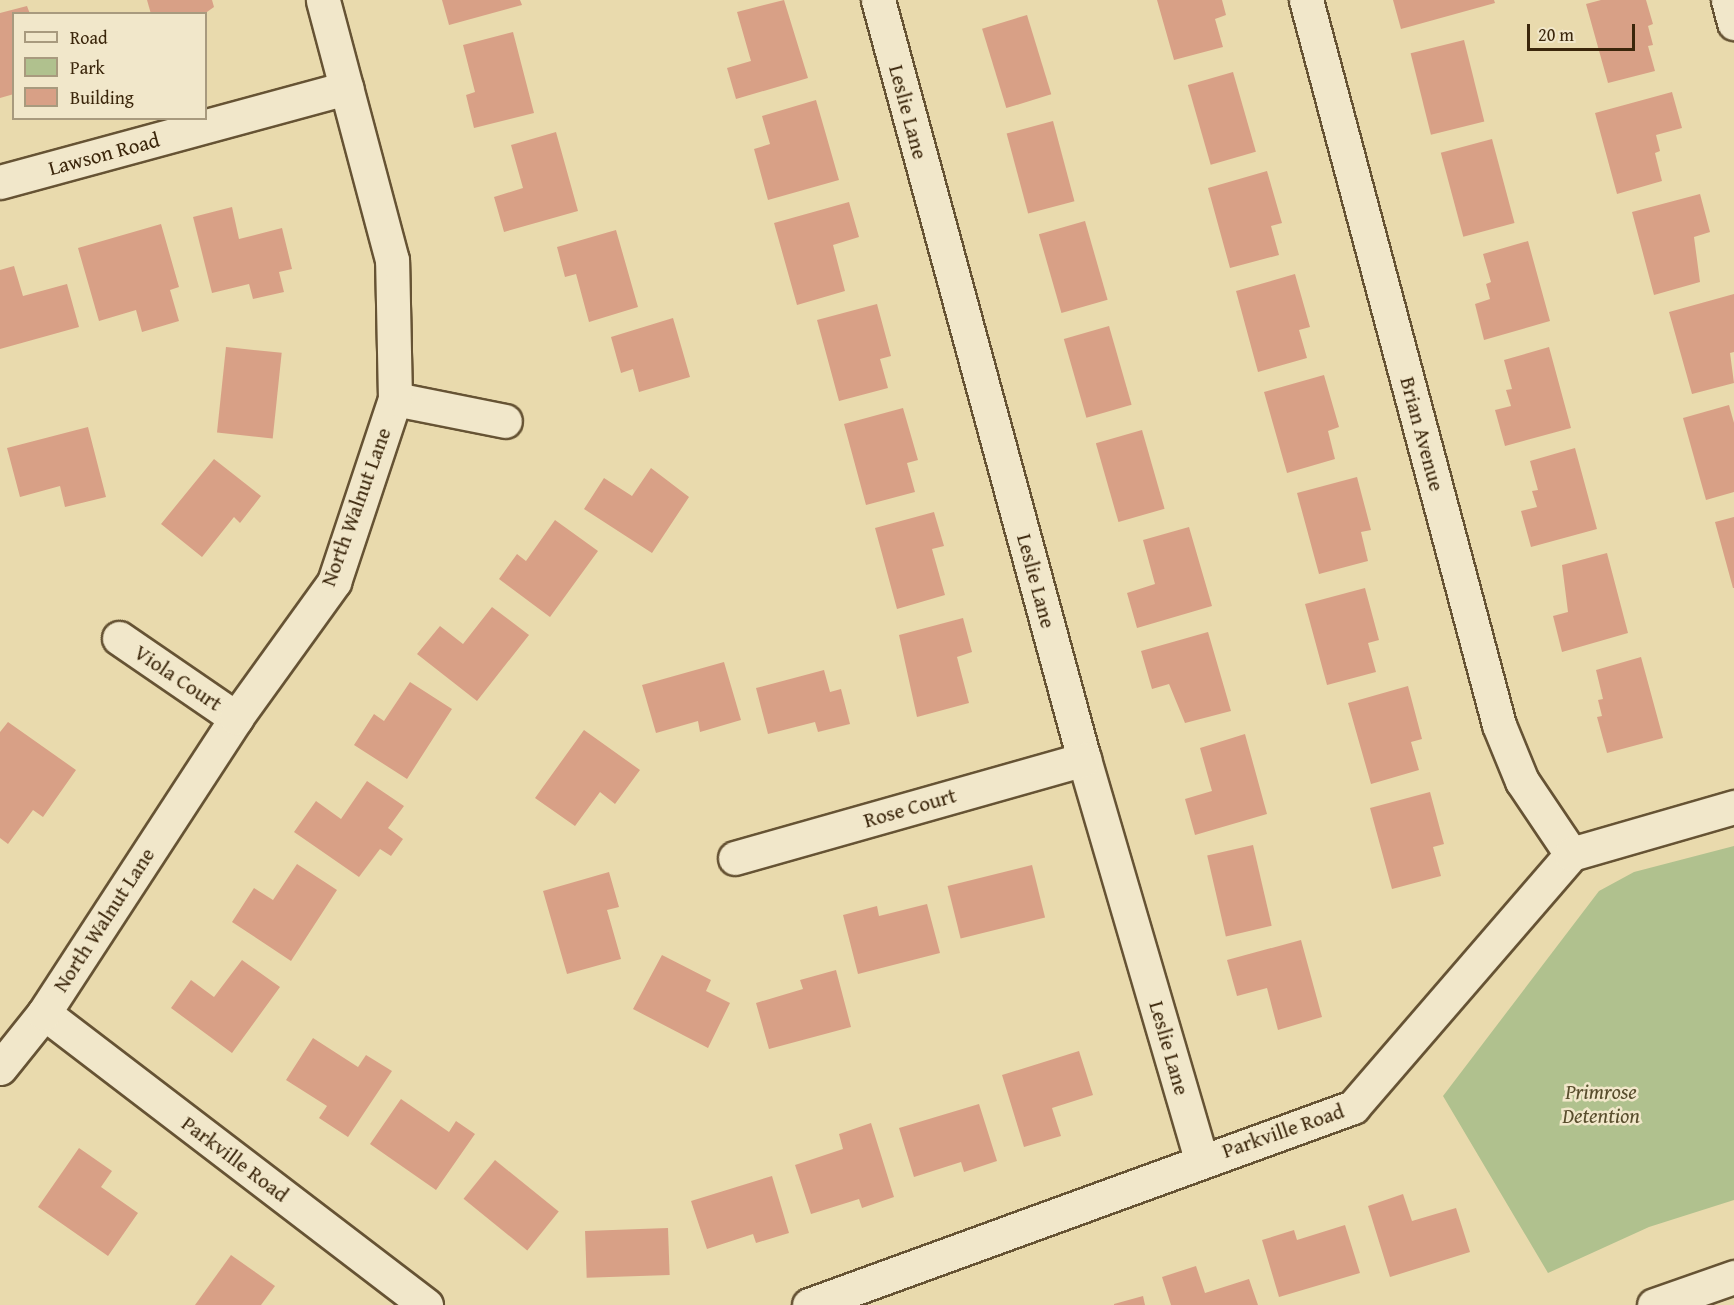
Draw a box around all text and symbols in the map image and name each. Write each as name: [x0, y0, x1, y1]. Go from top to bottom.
legend: [12, 12, 207, 120]
scale bar: [1530, 12, 1638, 50]
text: 20 m: [1538, 21, 1574, 48]
text: Road: [70, 24, 108, 51]
text: Park: [70, 54, 105, 81]
street label: Leslie Lane: [883, 62, 933, 162]
text: Building: [70, 84, 134, 111]
street label: Lawson Road: [46, 127, 162, 181]
street label: Brian Avenue: [1395, 374, 1449, 494]
street label: North Walnut Lane: [316, 424, 396, 590]
street label: Leslie Lane: [1011, 531, 1061, 631]
street label: Viola Court: [129, 639, 227, 717]
street label: Rose Court: [861, 783, 959, 833]
street label: North Walnut Lane: [48, 843, 160, 997]
street label: Leslie Lane: [1144, 998, 1194, 1098]
park label: Primrose Detention: [1562, 1079, 1640, 1129]
street label: Parkville Road: [1219, 1098, 1347, 1164]
street label: Parkville Road: [177, 1111, 293, 1207]

